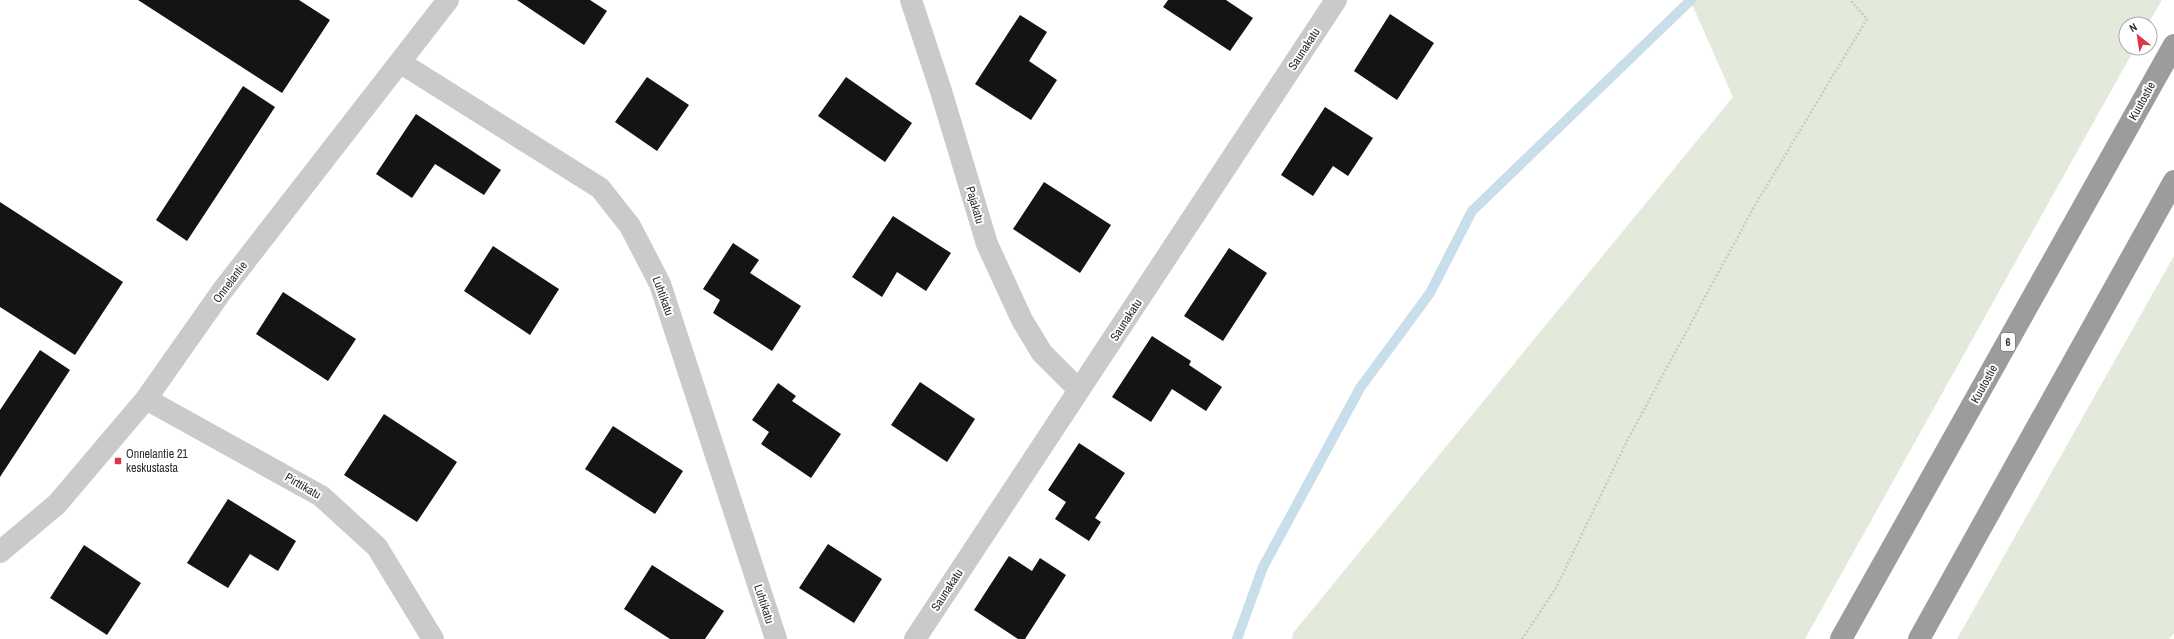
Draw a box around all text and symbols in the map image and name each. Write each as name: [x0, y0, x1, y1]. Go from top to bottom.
north arrow: [2118, 16, 2158, 56]
text: N: [2127, 20, 2139, 35]
street label: Saunakatu: [1284, 25, 1324, 73]
street label: Kuutostie: [2125, 79, 2159, 123]
street label: Pajakatu: [962, 184, 988, 226]
street label: Onnelantie: [209, 258, 251, 306]
street label: Luhtikatu: [649, 274, 677, 318]
street label: Saunakatu: [1106, 296, 1146, 344]
road number: 6: [2001, 333, 2015, 351]
street label: Kuutostie: [1967, 362, 2001, 406]
place label: Onnelantie 21 keskustasta: [126, 446, 188, 476]
marker: Onnelantie 21 keskustasta: [113, 456, 123, 466]
street label: Pirttikatu: [282, 469, 324, 503]
street label: Saunakatu: [927, 566, 967, 614]
street label: Luhtikatu: [750, 582, 778, 626]

